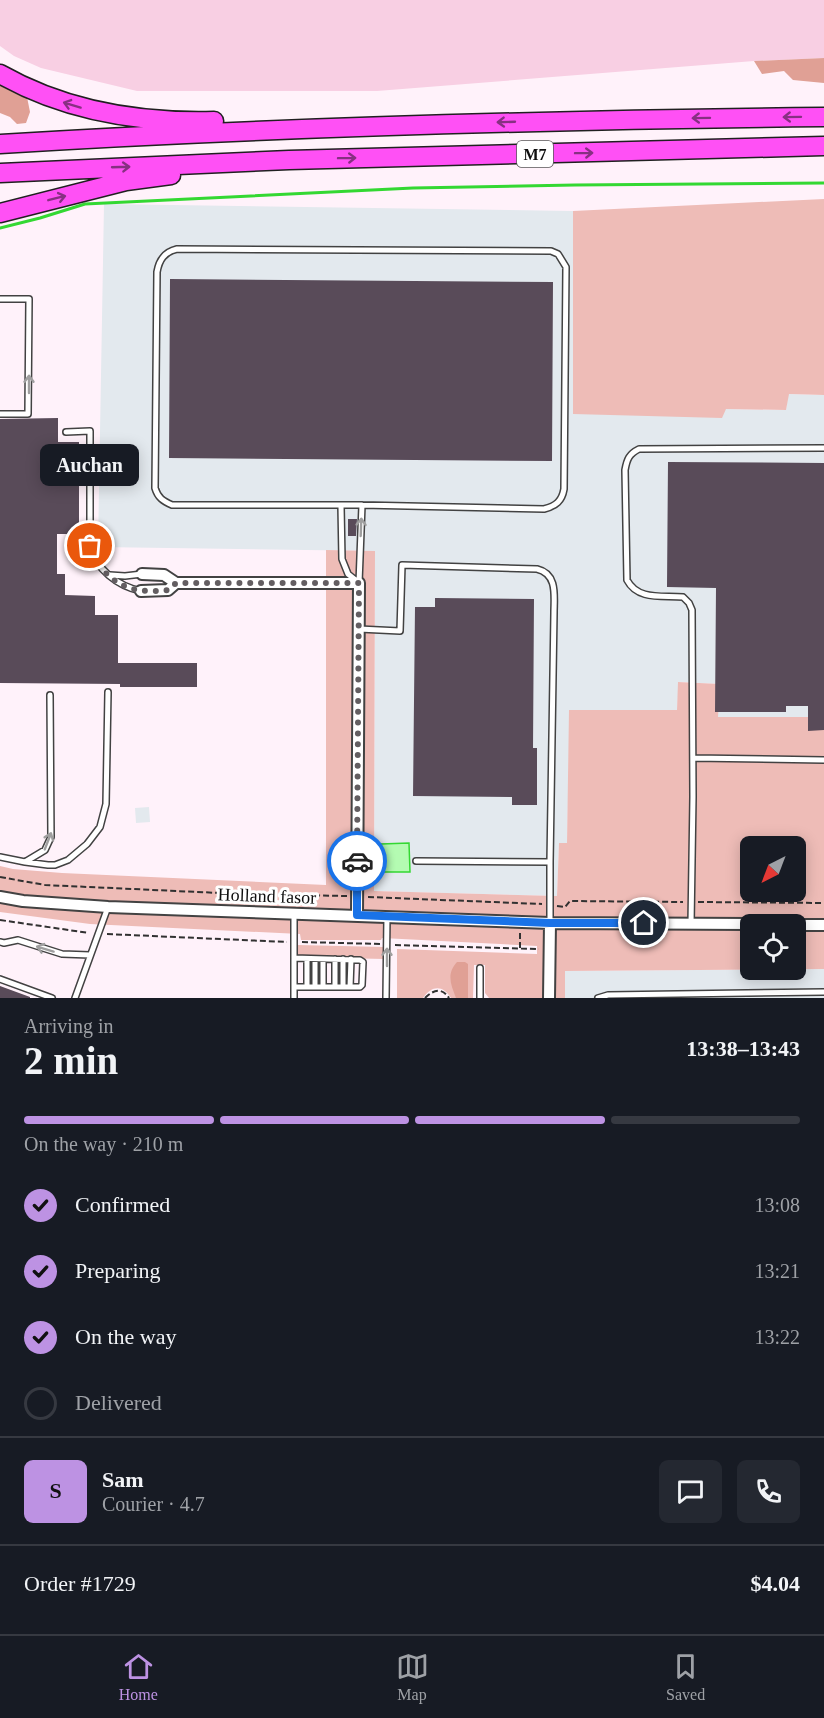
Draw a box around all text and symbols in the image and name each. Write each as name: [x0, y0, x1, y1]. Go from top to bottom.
one-way arrow: [63, 99, 82, 110]
one-way arrow: [782, 111, 802, 123]
one-way arrow: [691, 113, 711, 124]
one-way arrow: [496, 116, 516, 128]
road number: M7: [517, 141, 553, 167]
one-way arrow: [574, 147, 594, 158]
one-way arrow: [337, 153, 357, 164]
one-way arrow: [111, 161, 131, 172]
one-way arrow: [47, 192, 66, 204]
one-way arrow: [23, 374, 35, 394]
callout: Auchan: [40, 444, 140, 486]
text: Auchan: [56, 454, 123, 476]
one-way arrow: [356, 517, 367, 537]
pin: [64, 520, 115, 571]
icon: bag: [73, 529, 106, 562]
courier: [327, 831, 387, 891]
one-way arrow: [43, 832, 54, 850]
north arrow: [740, 836, 806, 902]
map controls: [740, 836, 806, 980]
icon: car: [341, 845, 374, 878]
street label: Holland fasor: [217, 884, 317, 908]
pin: [618, 897, 669, 948]
icon: home: [627, 906, 660, 939]
button: locate: [740, 914, 806, 980]
one-way arrow: [36, 943, 55, 954]
one-way arrow: [381, 948, 393, 968]
text: Arriving in: [24, 1015, 113, 1037]
text: 13:38–13:43: [686, 1036, 800, 1061]
text: 2 min: [24, 1039, 118, 1082]
text: On the way · 210 m: [24, 1133, 183, 1155]
icon: check: [24, 1189, 57, 1222]
text: Confirmed: [75, 1192, 170, 1217]
text: 13:08: [754, 1194, 800, 1216]
icon: check: [24, 1255, 57, 1288]
text: Preparing: [75, 1258, 161, 1283]
text: 13:21: [754, 1260, 800, 1282]
icon: check: [24, 1321, 57, 1354]
text: On the way: [75, 1324, 176, 1349]
text: 13:22: [754, 1326, 800, 1348]
text: Delivered: [75, 1390, 162, 1415]
button: chat: [659, 1460, 722, 1523]
button: phone: [737, 1460, 800, 1523]
text: Sam: [102, 1467, 144, 1492]
text: S: [49, 1478, 62, 1503]
text: Courier · 4.7: [102, 1493, 205, 1515]
text: Order #1729: [24, 1571, 136, 1596]
text: $4.04: [751, 1571, 800, 1596]
tab: Home: [119, 1650, 158, 1704]
tab: Map: [396, 1650, 429, 1704]
tab: Saved: [666, 1650, 705, 1704]

